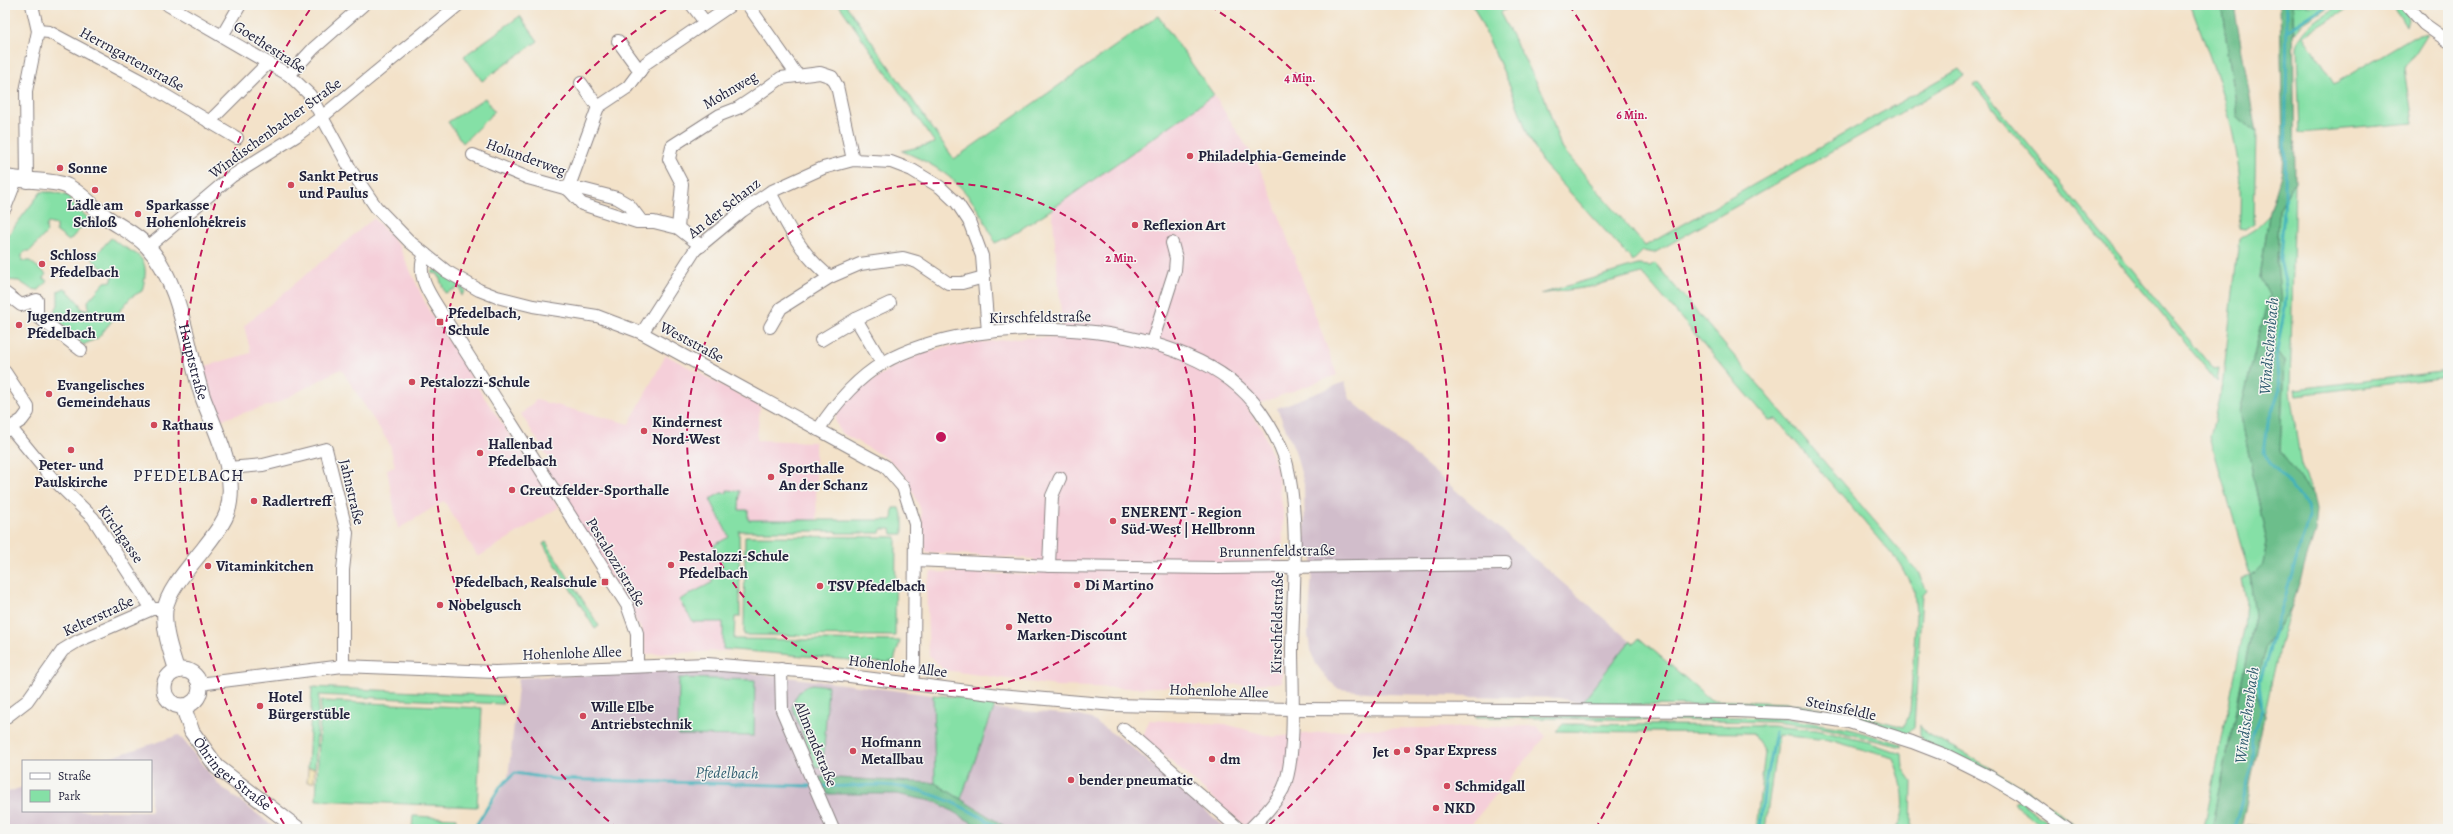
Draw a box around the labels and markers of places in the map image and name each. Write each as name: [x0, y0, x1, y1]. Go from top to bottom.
place label: Philadelphia-Gemeinde: [1198, 146, 1346, 166]
marker: Philadelphia-Gemeinde: [1185, 151, 1195, 161]
place label: Sonne: [68, 158, 107, 178]
marker: Sonne: [55, 163, 65, 173]
place label: Sankt Petrus und Paulus: [299, 166, 378, 203]
marker: Sankt Petrus und Paulus: [286, 180, 296, 190]
marker: Lädle am Schloß: [90, 185, 100, 195]
place label: Lädle am Schloß: [67, 195, 124, 232]
place label: Sparkasse Hohenlohekreis: [146, 195, 246, 232]
marker: Sparkasse Hohenlohekreis: [133, 209, 143, 219]
place label: Reflexion Art: [1143, 215, 1226, 235]
marker: Reflexion Art: [1130, 220, 1140, 230]
place label: Schloss Pfedelbach: [50, 245, 119, 282]
marker: Schloss Pfedelbach: [37, 259, 47, 269]
place label: Pfedelbach, Schule: [448, 303, 521, 340]
place label: Jugendzentrum Pfedelbach: [27, 306, 125, 343]
marker: Pfedelbach, Schule: [435, 317, 445, 327]
marker: Jugendzentrum Pfedelbach: [14, 320, 24, 330]
place label: Pestalozzi-Schule: [420, 372, 530, 392]
place label: Evangelisches Gemeindehaus: [57, 375, 150, 412]
marker: Pestalozzi-Schule: [407, 377, 417, 387]
marker: Evangelisches Gemeindehaus: [44, 389, 54, 399]
place label: Kindernest Nord-West: [652, 412, 722, 449]
place label: Rathaus: [162, 415, 213, 435]
marker: Rathaus: [149, 420, 159, 430]
marker: Kindernest Nord-West: [639, 426, 649, 436]
centre of rings: [934, 430, 948, 444]
place label: Hallenbad Pfedelbach: [488, 434, 557, 471]
marker: Peter- und Paulskirche: [66, 445, 76, 455]
marker: Hallenbad Pfedelbach: [475, 448, 485, 458]
place label: Peter- und Paulskirche: [34, 455, 108, 492]
place label: Sporthalle An der Schanz: [778, 458, 868, 495]
marker: Sporthalle An der Schanz: [766, 472, 776, 482]
place label: Creutzfelder-Sporthalle: [520, 480, 669, 500]
marker: Creutzfelder-Sporthalle: [507, 485, 517, 495]
place label: Radlertreff: [262, 491, 334, 511]
marker: Radlertreff: [249, 496, 259, 506]
place label: ENERENT - Region Süd-West | Hellbronn: [1121, 502, 1256, 539]
marker: ENERENT - Region Süd-West | Hellbronn: [1108, 516, 1118, 526]
place label: Pestalozzi-Schule Pfedelbach: [679, 546, 789, 583]
place label: Vitaminkitchen: [215, 556, 314, 576]
marker: Pestalozzi-Schule Pfedelbach: [666, 560, 676, 570]
marker: Vitaminkitchen: [203, 561, 213, 571]
place label: Pfedelbach, Realschule: [455, 572, 597, 592]
place label: Di Martino: [1085, 575, 1154, 595]
place label: TSV Pfedelbach: [828, 576, 925, 596]
marker: Pfedelbach, Realschule: [600, 577, 610, 587]
marker: Di Martino: [1072, 580, 1082, 590]
marker: TSV Pfedelbach: [815, 581, 825, 591]
place label: Nobelgusch: [448, 595, 521, 615]
marker: Nobelgusch: [435, 600, 445, 610]
place label: Netto Marken-Discount: [1017, 608, 1127, 645]
marker: Netto Marken-Discount: [1004, 622, 1014, 632]
place label: Hotel Bürgerstüble: [268, 687, 350, 724]
place label: Wille Elbe Antriebstechnik: [590, 697, 692, 734]
marker: Hotel Bürgerstüble: [255, 701, 265, 711]
marker: Wille Elbe Antriebstechnik: [578, 711, 588, 721]
place label: Hofmann Metallbau: [861, 732, 924, 769]
place label: Spar Express: [1415, 740, 1497, 760]
place label: Jet: [1373, 742, 1389, 762]
marker: Spar Express: [1402, 745, 1412, 755]
marker: Hofmann Metallbau: [848, 746, 858, 756]
marker: Jet: [1392, 747, 1402, 757]
place label: dm: [1220, 749, 1241, 769]
marker: dm: [1207, 754, 1217, 764]
place label: bender pneumatic: [1078, 770, 1193, 790]
marker: bender pneumatic: [1066, 775, 1076, 785]
place label: Schmidgall: [1455, 776, 1525, 796]
marker: Schmidgall: [1442, 781, 1452, 791]
place label: NKD: [1444, 798, 1475, 818]
marker: NKD: [1431, 803, 1441, 813]

